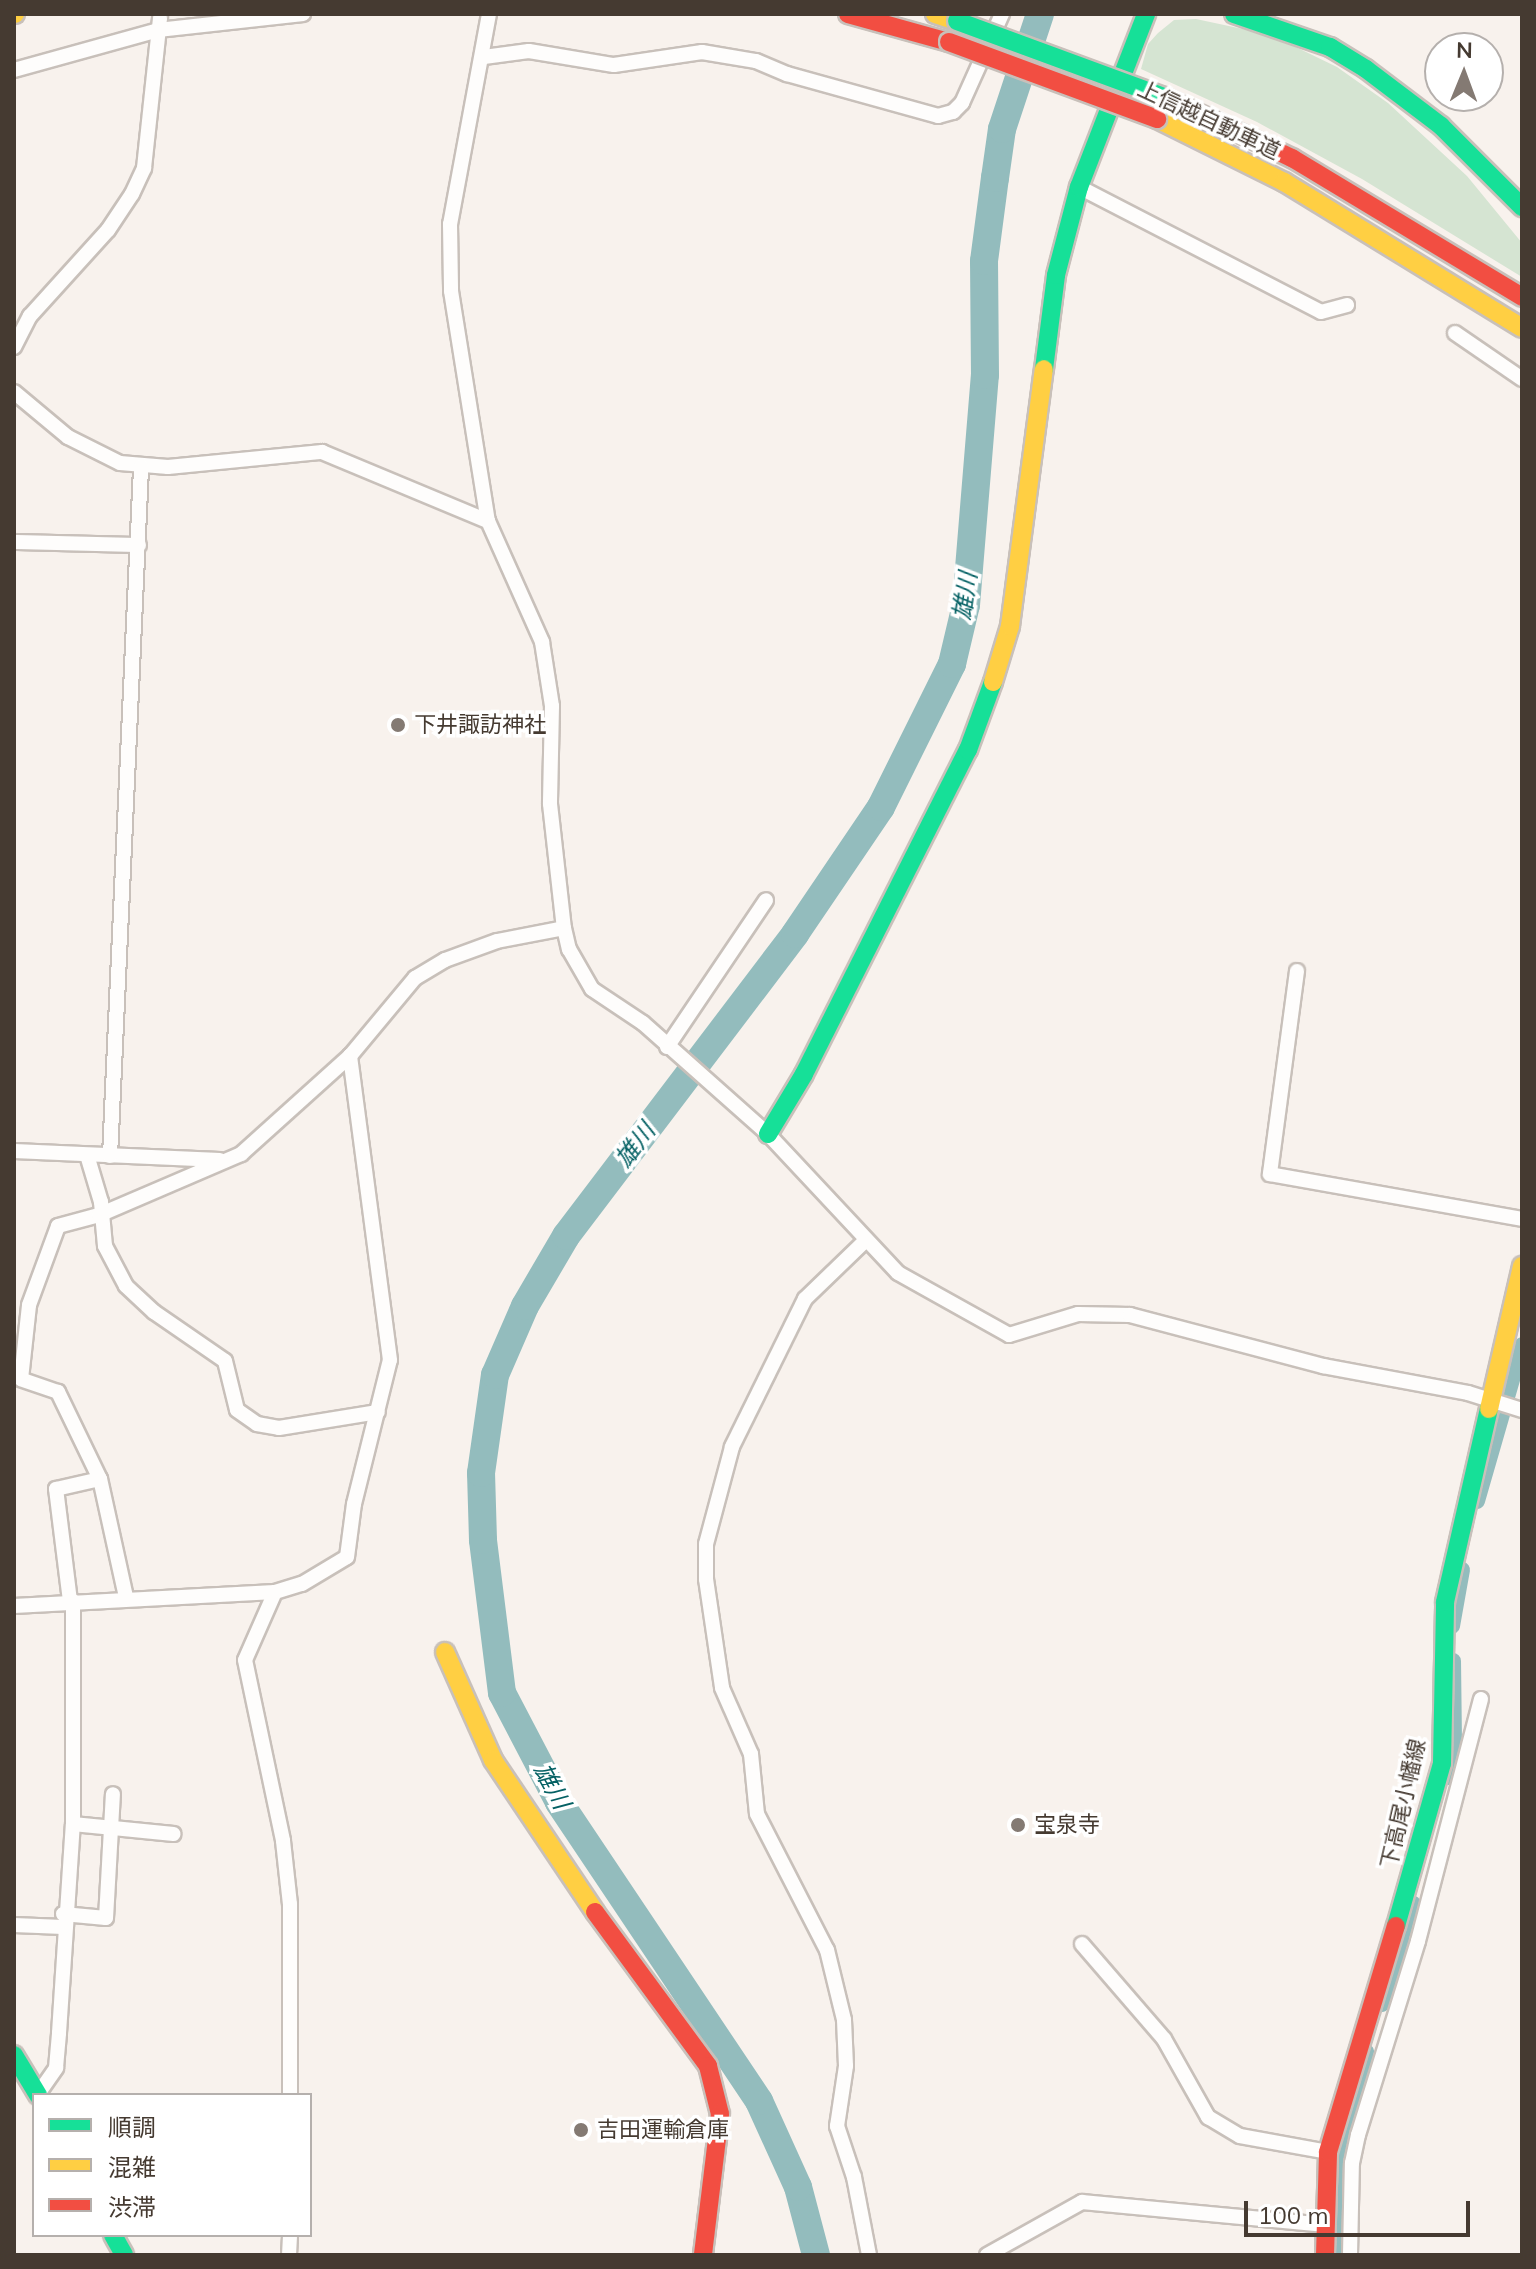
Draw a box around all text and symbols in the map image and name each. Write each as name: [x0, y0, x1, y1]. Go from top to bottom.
north arrow: [1424, 32, 1504, 112]
text: N: [1456, 36, 1473, 64]
street label: 上信越自動車道: [1134, 75, 1284, 165]
water label: 雄川: [947, 570, 983, 622]
place label: 下井諏訪神社: [414, 712, 546, 738]
marker: 下井諏訪神社: [389, 716, 407, 734]
water label: 雄川: [609, 1117, 661, 1173]
street label: 下高尾小幡線: [1375, 1737, 1431, 1871]
water label: 雄川: [528, 1758, 576, 1814]
place label: 宝泉寺: [1034, 1812, 1100, 1838]
marker: 宝泉寺: [1009, 1816, 1027, 1834]
legend: [32, 2093, 312, 2237]
text: 順調: [108, 2112, 156, 2142]
place label: 吉田運輸倉庫: [597, 2117, 729, 2143]
marker: 吉田運輸倉庫: [572, 2121, 590, 2139]
text: 混雑: [108, 2152, 156, 2182]
scale bar: [1248, 2185, 1474, 2235]
text: 渋滞: [108, 2192, 156, 2222]
text: 100 m: [1258, 2200, 1329, 2230]

